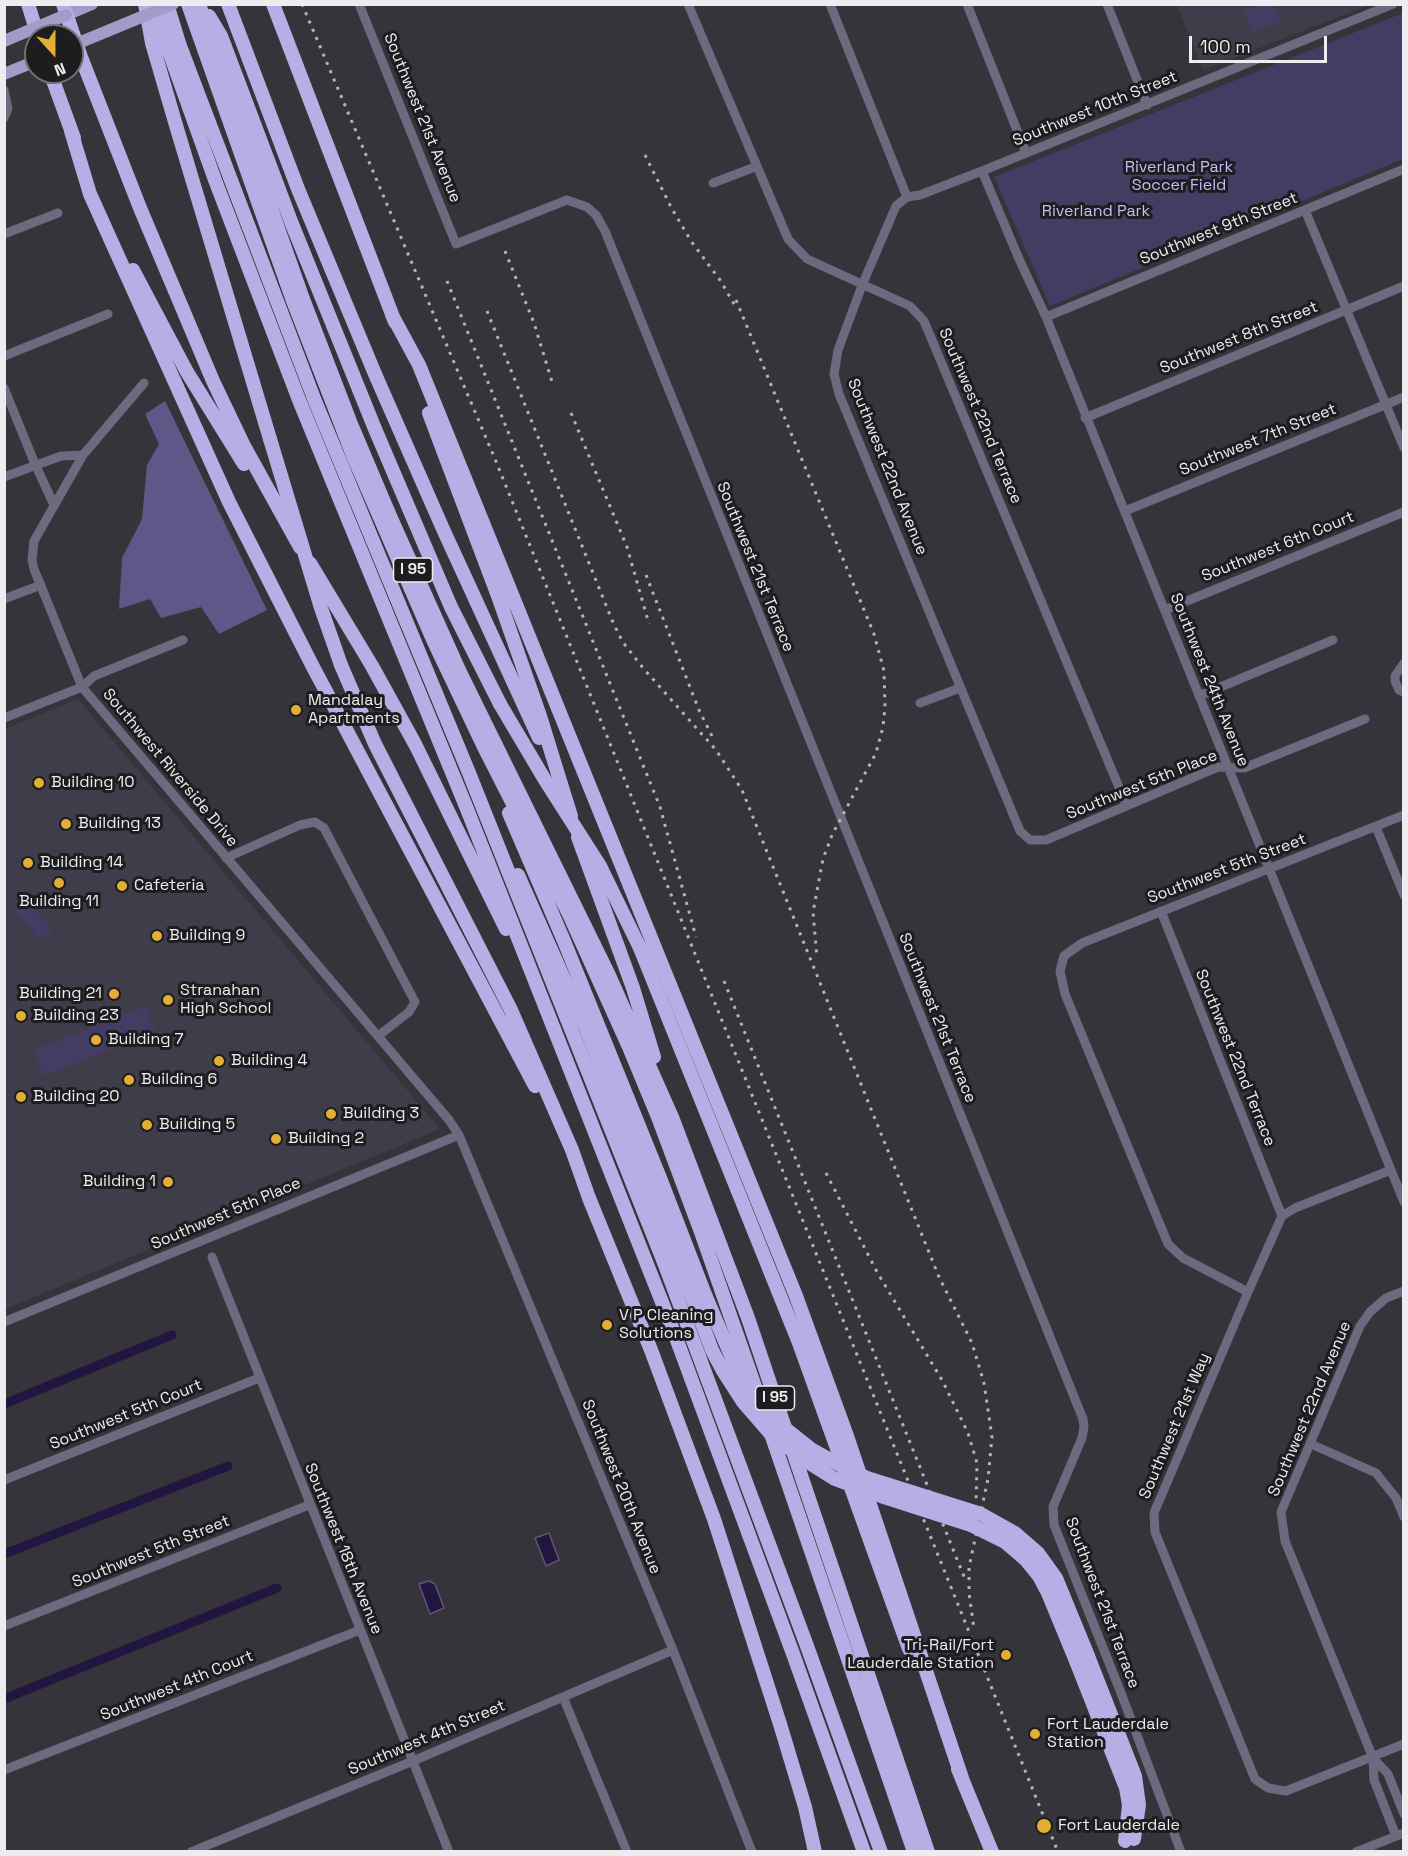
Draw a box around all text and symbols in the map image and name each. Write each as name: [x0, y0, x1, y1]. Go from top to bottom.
north arrow: [24, 24, 84, 84]
scale bar: [1192, 24, 1330, 62]
street label: Southwest 21st Avenue: [379, 30, 465, 206]
text: 100 m: [1200, 35, 1251, 58]
text: N: [51, 58, 69, 81]
street label: Southwest 10th Street: [1010, 67, 1180, 151]
park label: Riverland Park Soccer Field: [1125, 158, 1233, 196]
street label: Southwest 9th Street: [1137, 189, 1301, 269]
park label: Riverland Park: [1042, 202, 1150, 222]
street label: Southwest 8th Street: [1157, 298, 1321, 378]
street label: Southwest 22nd Terrace: [934, 325, 1026, 507]
street label: Southwest 22nd Avenue: [843, 376, 931, 558]
street label: Southwest 7th Street: [1177, 400, 1339, 480]
street label: Southwest 21st Terrace: [712, 479, 798, 655]
street label: Southwest 6th Court: [1199, 508, 1357, 586]
road number: I 95: [394, 558, 432, 582]
street label: Southwest 24th Avenue: [1165, 590, 1253, 770]
street label: Southwest Riverside Drive: [98, 685, 242, 851]
place label: Mandalay Apartments: [308, 691, 400, 729]
marker: Mandalay Apartments: [289, 703, 303, 717]
street label: Southwest 5th Place: [1064, 746, 1220, 824]
place label: Building 10: [51, 773, 135, 793]
marker: Building 10: [32, 776, 46, 790]
place label: Building 13: [78, 814, 161, 834]
marker: Building 13: [59, 817, 73, 831]
street label: Southwest 5th Street: [1145, 830, 1309, 908]
place label: Building 14: [40, 853, 123, 873]
marker: Building 14: [21, 856, 35, 870]
marker: Building 11: [52, 876, 66, 890]
place label: Cafeteria: [134, 876, 205, 896]
marker: Cafeteria: [115, 879, 129, 893]
place label: Building 11: [19, 892, 99, 912]
place label: Building 9: [169, 926, 245, 946]
marker: Building 9: [150, 929, 164, 943]
street label: Southwest 21st Terrace: [894, 930, 980, 1106]
street label: Southwest 22nd Terrace: [1191, 967, 1279, 1149]
place label: Stranahan High School: [180, 981, 271, 1019]
place label: Building 21: [19, 984, 102, 1004]
marker: Building 21: [107, 987, 121, 1001]
marker: Stranahan High School: [161, 993, 175, 1007]
place label: Building 23: [33, 1006, 119, 1026]
marker: Building 23: [14, 1009, 28, 1023]
place label: Building 7: [108, 1030, 184, 1050]
marker: Building 7: [89, 1033, 103, 1047]
place label: Building 4: [231, 1051, 308, 1071]
marker: Building 4: [212, 1054, 226, 1068]
place label: Building 6: [141, 1070, 217, 1090]
marker: Building 6: [122, 1073, 136, 1087]
place label: Building 20: [33, 1087, 120, 1107]
marker: Building 20: [14, 1090, 28, 1104]
place label: Building 3: [343, 1104, 419, 1124]
marker: Building 3: [324, 1107, 338, 1121]
place label: Building 5: [159, 1115, 235, 1135]
marker: Building 5: [140, 1118, 154, 1132]
place label: Building 2: [288, 1129, 364, 1149]
marker: Building 2: [269, 1132, 283, 1146]
place label: Building 1: [83, 1172, 156, 1192]
street label: Southwest 5th Place: [148, 1174, 304, 1254]
marker: Building 1: [161, 1175, 175, 1189]
place label: V P Cleaning Solutions: [619, 1306, 713, 1344]
marker: V P Cleaning Solutions: [600, 1318, 614, 1332]
street label: Southwest 22nd Avenue: [1264, 1319, 1356, 1499]
street label: Southwest 21st Way: [1135, 1350, 1215, 1502]
street label: Southwest 5th Court: [47, 1376, 205, 1454]
road number: I 95: [756, 1386, 794, 1410]
street label: Southwest 20th Avenue: [577, 1397, 665, 1577]
street label: Southwest 18th Avenue: [300, 1461, 386, 1637]
street label: Southwest 5th Street: [69, 1512, 233, 1592]
street label: Southwest 21st Terrace: [1061, 1515, 1143, 1691]
place label: Tri-Rail/Fort Lauderdale Station: [847, 1636, 994, 1674]
street label: Southwest 4th Court: [98, 1647, 256, 1725]
marker: Tri-Rail/Fort Lauderdale Station: [999, 1648, 1013, 1662]
street label: Southwest 4th Street: [346, 1696, 508, 1780]
place label: Fort Lauderdale Station: [1047, 1715, 1169, 1753]
marker: Fort Lauderdale Station: [1028, 1727, 1042, 1741]
place label: Fort Lauderdale: [1058, 1816, 1180, 1836]
marker: Fort Lauderdale: [1035, 1817, 1053, 1835]

